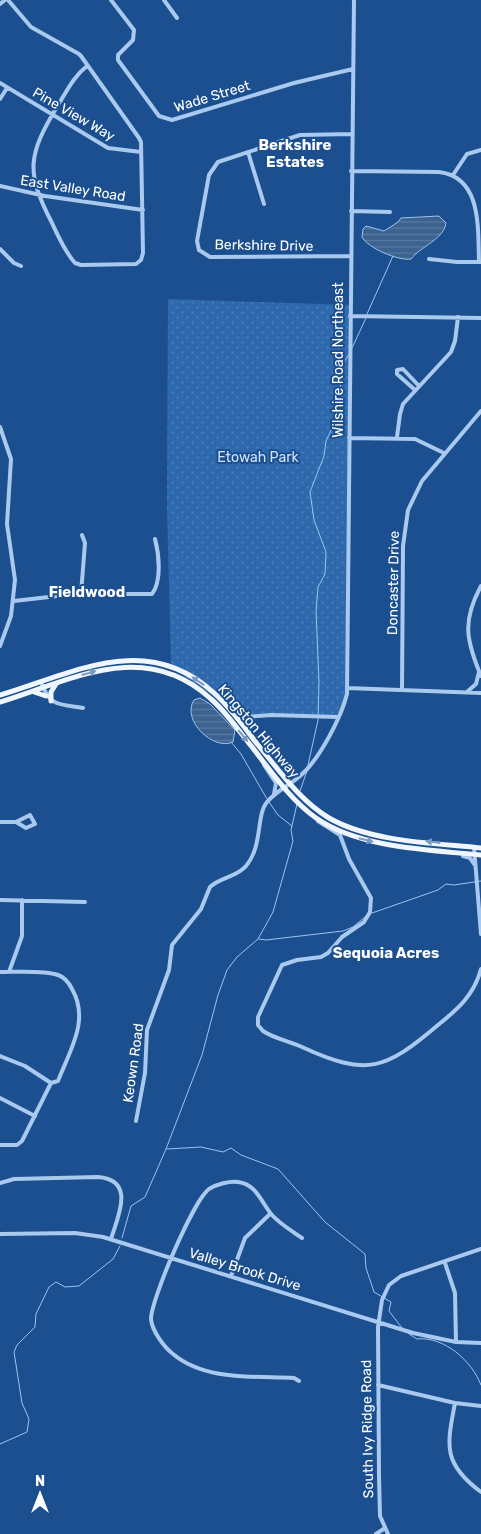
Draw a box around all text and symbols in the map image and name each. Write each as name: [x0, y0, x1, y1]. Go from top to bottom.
street label: Wade Street: [172, 77, 253, 116]
street label: Pine View Way: [30, 84, 118, 145]
district label: Berkshire Estates: [259, 136, 332, 171]
street label: East Valley Road: [19, 172, 127, 205]
street label: Berkshire Drive: [214, 236, 314, 255]
street label: Wilshire Road Northeast: [330, 282, 347, 438]
park label: Etowah Park: [217, 449, 300, 466]
street label: Doncaster Drive: [384, 531, 403, 635]
district label: Fieldwood: [49, 583, 125, 601]
one-way arrow: [82, 668, 97, 676]
one-way arrow: [192, 676, 205, 686]
street label: Kingston Highway: [214, 681, 303, 782]
one-way arrow: [237, 729, 248, 742]
one-way arrow: [359, 836, 374, 844]
one-way arrow: [424, 838, 440, 846]
district label: Sequoia Acres: [333, 944, 439, 962]
street label: Keown Road: [120, 1022, 147, 1104]
street label: Valley Brook Drive: [187, 1244, 303, 1295]
street label: South Ivy Ridge Road: [358, 1360, 377, 1498]
north arrow: [15, 1469, 65, 1519]
text: N: [35, 1473, 45, 1490]

